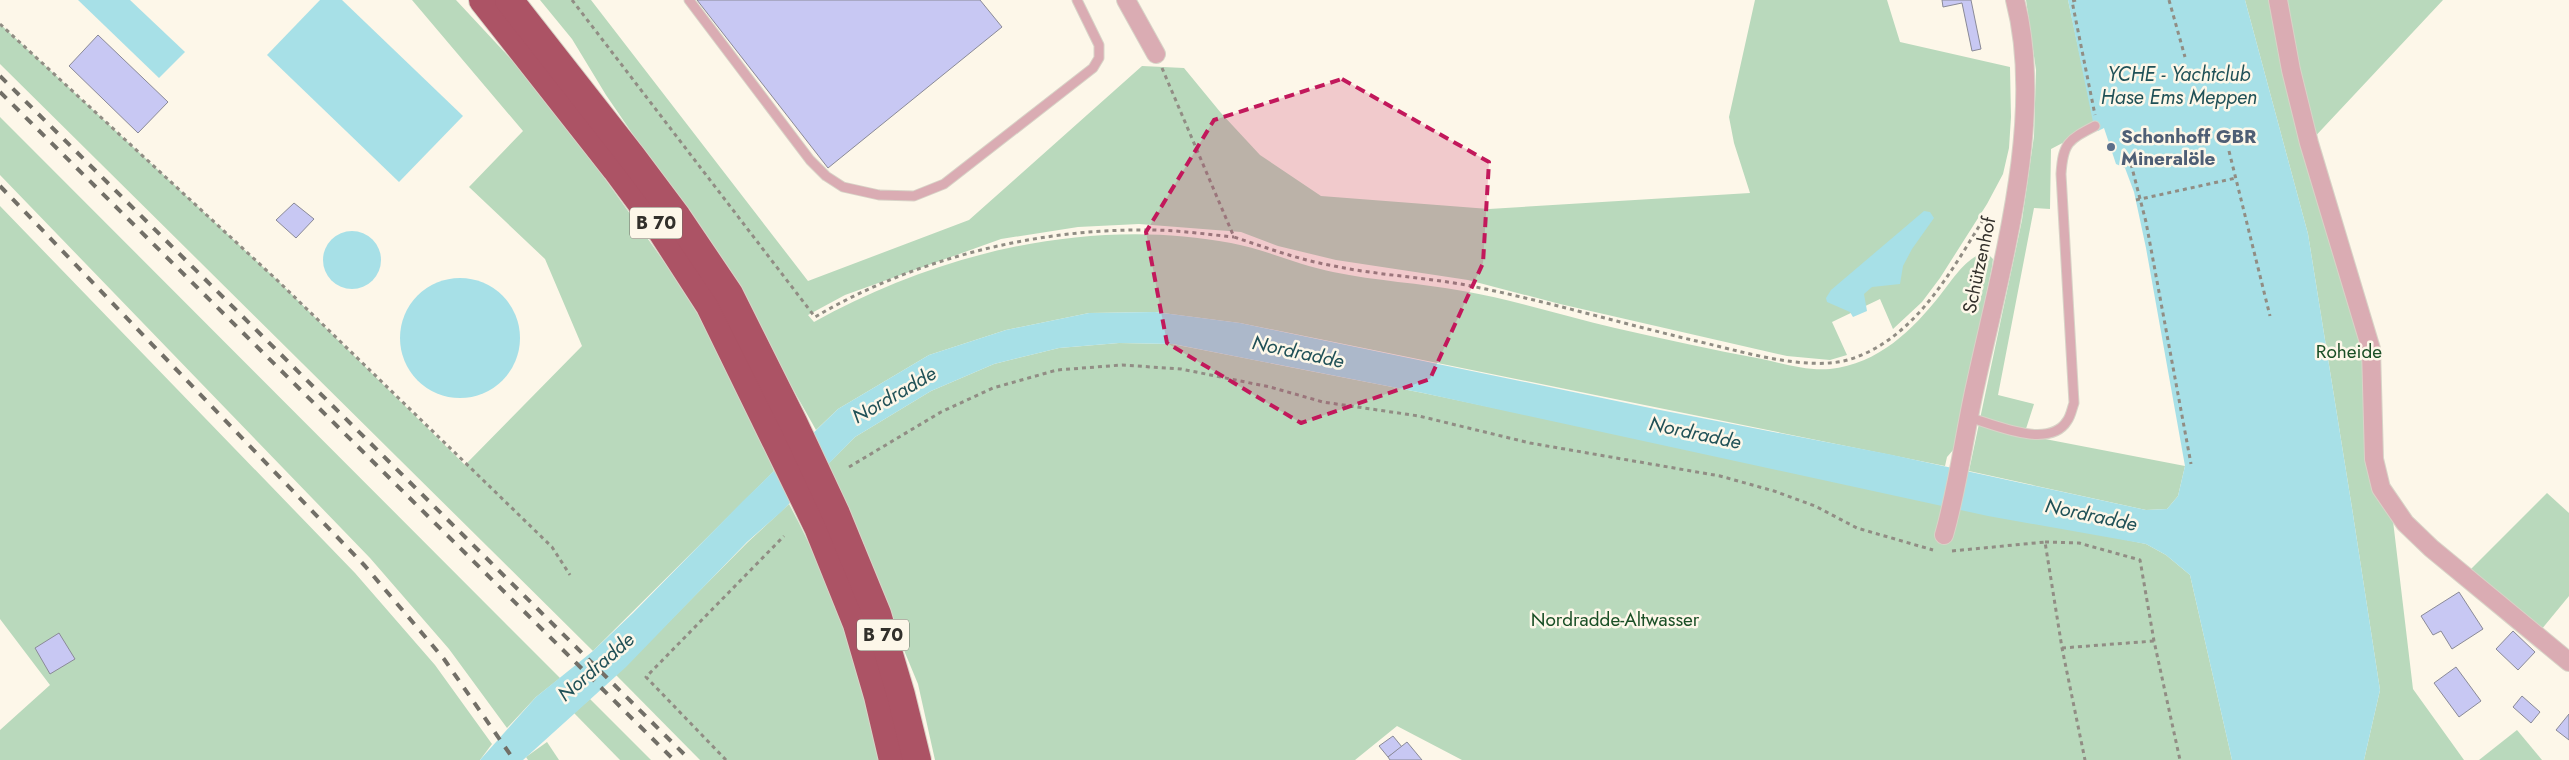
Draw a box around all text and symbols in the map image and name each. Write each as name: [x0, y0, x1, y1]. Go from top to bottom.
water label: YCHE - Yachtclub Hase Ems Meppen: [2101, 60, 2257, 112]
place label: Schonhoff GBR Mineralöle: [2121, 123, 2257, 172]
marker: Schonhoff GBR Mineralöle: [2105, 141, 2117, 153]
road number: B 70: [630, 208, 682, 238]
street label: Schützenhof: [1956, 214, 2003, 316]
water label: Nordradde: [1249, 328, 1347, 376]
park label: Roheide: [2316, 338, 2382, 365]
water label: Nordradde: [846, 359, 942, 431]
water label: Nordradde: [1646, 409, 1744, 457]
water label: Nordradde: [2042, 491, 2140, 539]
park label: Nordradde-Altwasser: [1531, 606, 1700, 633]
road number: B 70: [857, 620, 909, 650]
water label: Nordradde: [551, 625, 641, 709]

